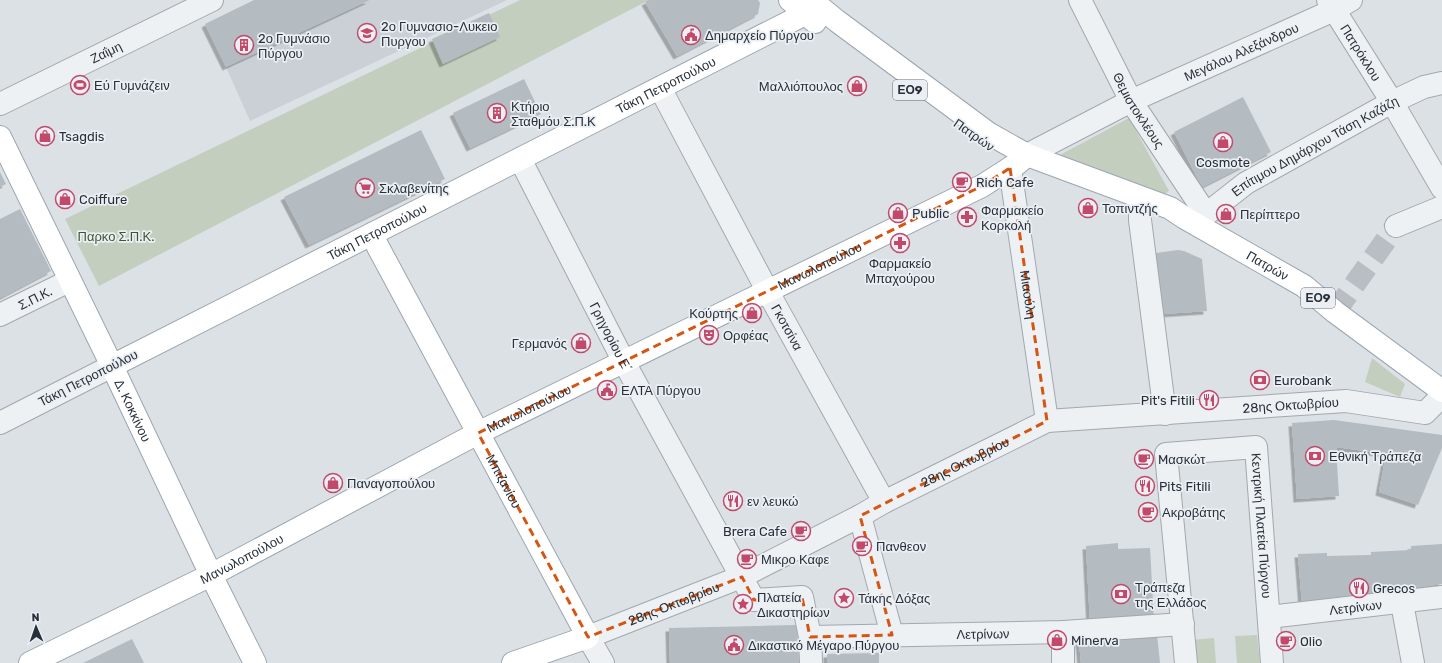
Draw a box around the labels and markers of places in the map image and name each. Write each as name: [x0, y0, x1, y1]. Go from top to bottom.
place label: 2ο Γυμνασιο-Λυκειο Πυργου: [381, 19, 497, 49]
school or university icon: 2ο Γυμνασιο-Λυκειο Πυργου: [356, 22, 378, 44]
public building icon: Δημαρχείο Πύργου: [680, 24, 702, 46]
place label: Δημαρχείο Πύργου: [705, 28, 814, 43]
place label: 2ο Γυμνάσιο Πύργου: [258, 31, 330, 61]
building icon: 2ο Γυμνάσιο Πύργου: [233, 34, 255, 56]
sports icon: Εύ Γυμνάζειν: [69, 74, 91, 96]
shop icon: Μαλλιόπουλος: [846, 75, 868, 97]
place label: Εύ Γυμνάζειν: [94, 78, 170, 93]
place label: Μαλλιόπουλος: [759, 79, 843, 94]
place label: Κτήριο Σταθμόυ Σ.Π.Κ: [511, 99, 596, 129]
building icon: Κτήριο Σταθμόυ Σ.Π.Κ: [486, 102, 508, 124]
shop icon: Tsagdis: [34, 125, 56, 147]
place label: Tsagdis: [59, 129, 105, 145]
shop icon: Cosmote: [1212, 131, 1234, 153]
place label: Cosmote: [1196, 155, 1250, 170]
cafe icon: Rich Cafe: [951, 171, 973, 193]
place label: Rich Cafe: [976, 175, 1034, 190]
supermarket icon: Σκλαβενίτης: [354, 177, 376, 199]
place label: Σκλαβενίτης: [379, 181, 449, 196]
shop icon: Coiffure: [54, 188, 76, 210]
place label: Coiffure: [79, 192, 127, 207]
shop icon: Τοπιντζής: [1077, 197, 1099, 219]
place label: Τοπιντζής: [1102, 201, 1158, 216]
shop icon: Public: [887, 202, 909, 224]
place label: Φαρμακείο Κορκολή: [981, 203, 1044, 233]
shop icon: Περίπτερο: [1215, 203, 1237, 225]
place label: Public: [912, 206, 949, 221]
pharmacy icon: Φαρμακείο Κορκολή: [956, 206, 978, 228]
place label: Περίπτερο: [1240, 207, 1300, 222]
pharmacy icon: Φαρμακείο Μπαχούρου: [889, 232, 911, 254]
place label: Φαρμακείο Μπαχούρου: [865, 256, 935, 286]
shop icon: Κούρτης: [741, 302, 763, 324]
place label: Κούρτης: [689, 306, 738, 321]
theatre icon: Ορφέας: [698, 324, 720, 346]
place label: Ορφέας: [723, 328, 769, 343]
shop icon: Γερμανός: [570, 332, 592, 354]
place label: Γερμανός: [512, 336, 567, 351]
bank icon: Eurobank: [1249, 369, 1271, 391]
place label: Eurobank: [1274, 373, 1332, 388]
public building icon: ΕΛΤΑ Πύργου: [596, 379, 618, 401]
place label: ΕΛΤΑ Πύργου: [621, 383, 701, 398]
restaurant icon: Pit's Fitili: [1198, 389, 1220, 411]
place label: Pit's Fitili: [1141, 393, 1195, 408]
bank icon: Εθνική Τράπεζα: [1304, 445, 1326, 467]
cafe icon: Mασκώτ: [1133, 448, 1155, 470]
place label: Εθνική Τράπεζα: [1329, 449, 1422, 464]
place label: Mασκώτ: [1158, 452, 1206, 467]
shop icon: Παναγοπούλου: [322, 472, 344, 494]
restaurant icon: Pits Fitili: [1134, 475, 1156, 497]
place label: Παναγοπούλου: [347, 476, 435, 491]
place label: Pits Fitili: [1159, 479, 1211, 494]
restaurant icon: εν λευκώ: [722, 490, 744, 512]
place label: εν λευκώ: [747, 494, 798, 509]
cafe icon: Ακροβάτης: [1137, 501, 1159, 523]
place label: Ακροβάτης: [1162, 505, 1225, 520]
cafe icon: Brera Cafe: [790, 520, 812, 542]
place label: Brera Cafe: [723, 524, 787, 539]
cafe icon: Πανθεον: [851, 535, 873, 557]
place label: Πανθεον: [876, 539, 926, 554]
cafe icon: Μικρο Καφε: [736, 548, 758, 570]
place label: Μικρο Καφε: [761, 552, 829, 567]
restaurant icon: Grecos: [1348, 577, 1370, 599]
place label: Τράπεζα της Ελλάδος: [1135, 580, 1207, 610]
place label: Grecos: [1373, 581, 1416, 596]
bank icon: Τράπεζα της Ελλάδος: [1110, 583, 1132, 605]
place icon: Τάκης Δόξας: [833, 587, 855, 609]
place label: Πλατεία Δικαστηρίων: [757, 590, 830, 620]
place label: Τάκης Δόξας: [858, 591, 930, 606]
place icon: Πλατεία Δικαστηρίων: [732, 593, 754, 615]
shop icon: Minerva: [1046, 629, 1068, 651]
cafe icon: Olio: [1275, 630, 1297, 652]
place label: Minerva: [1071, 633, 1119, 648]
public building icon: Δικαστικό Μέγαρο Πύργου: [723, 634, 745, 656]
place label: Olio: [1300, 634, 1323, 649]
place label: Δικαστικό Μέγαρο Πύργου: [748, 638, 899, 653]

